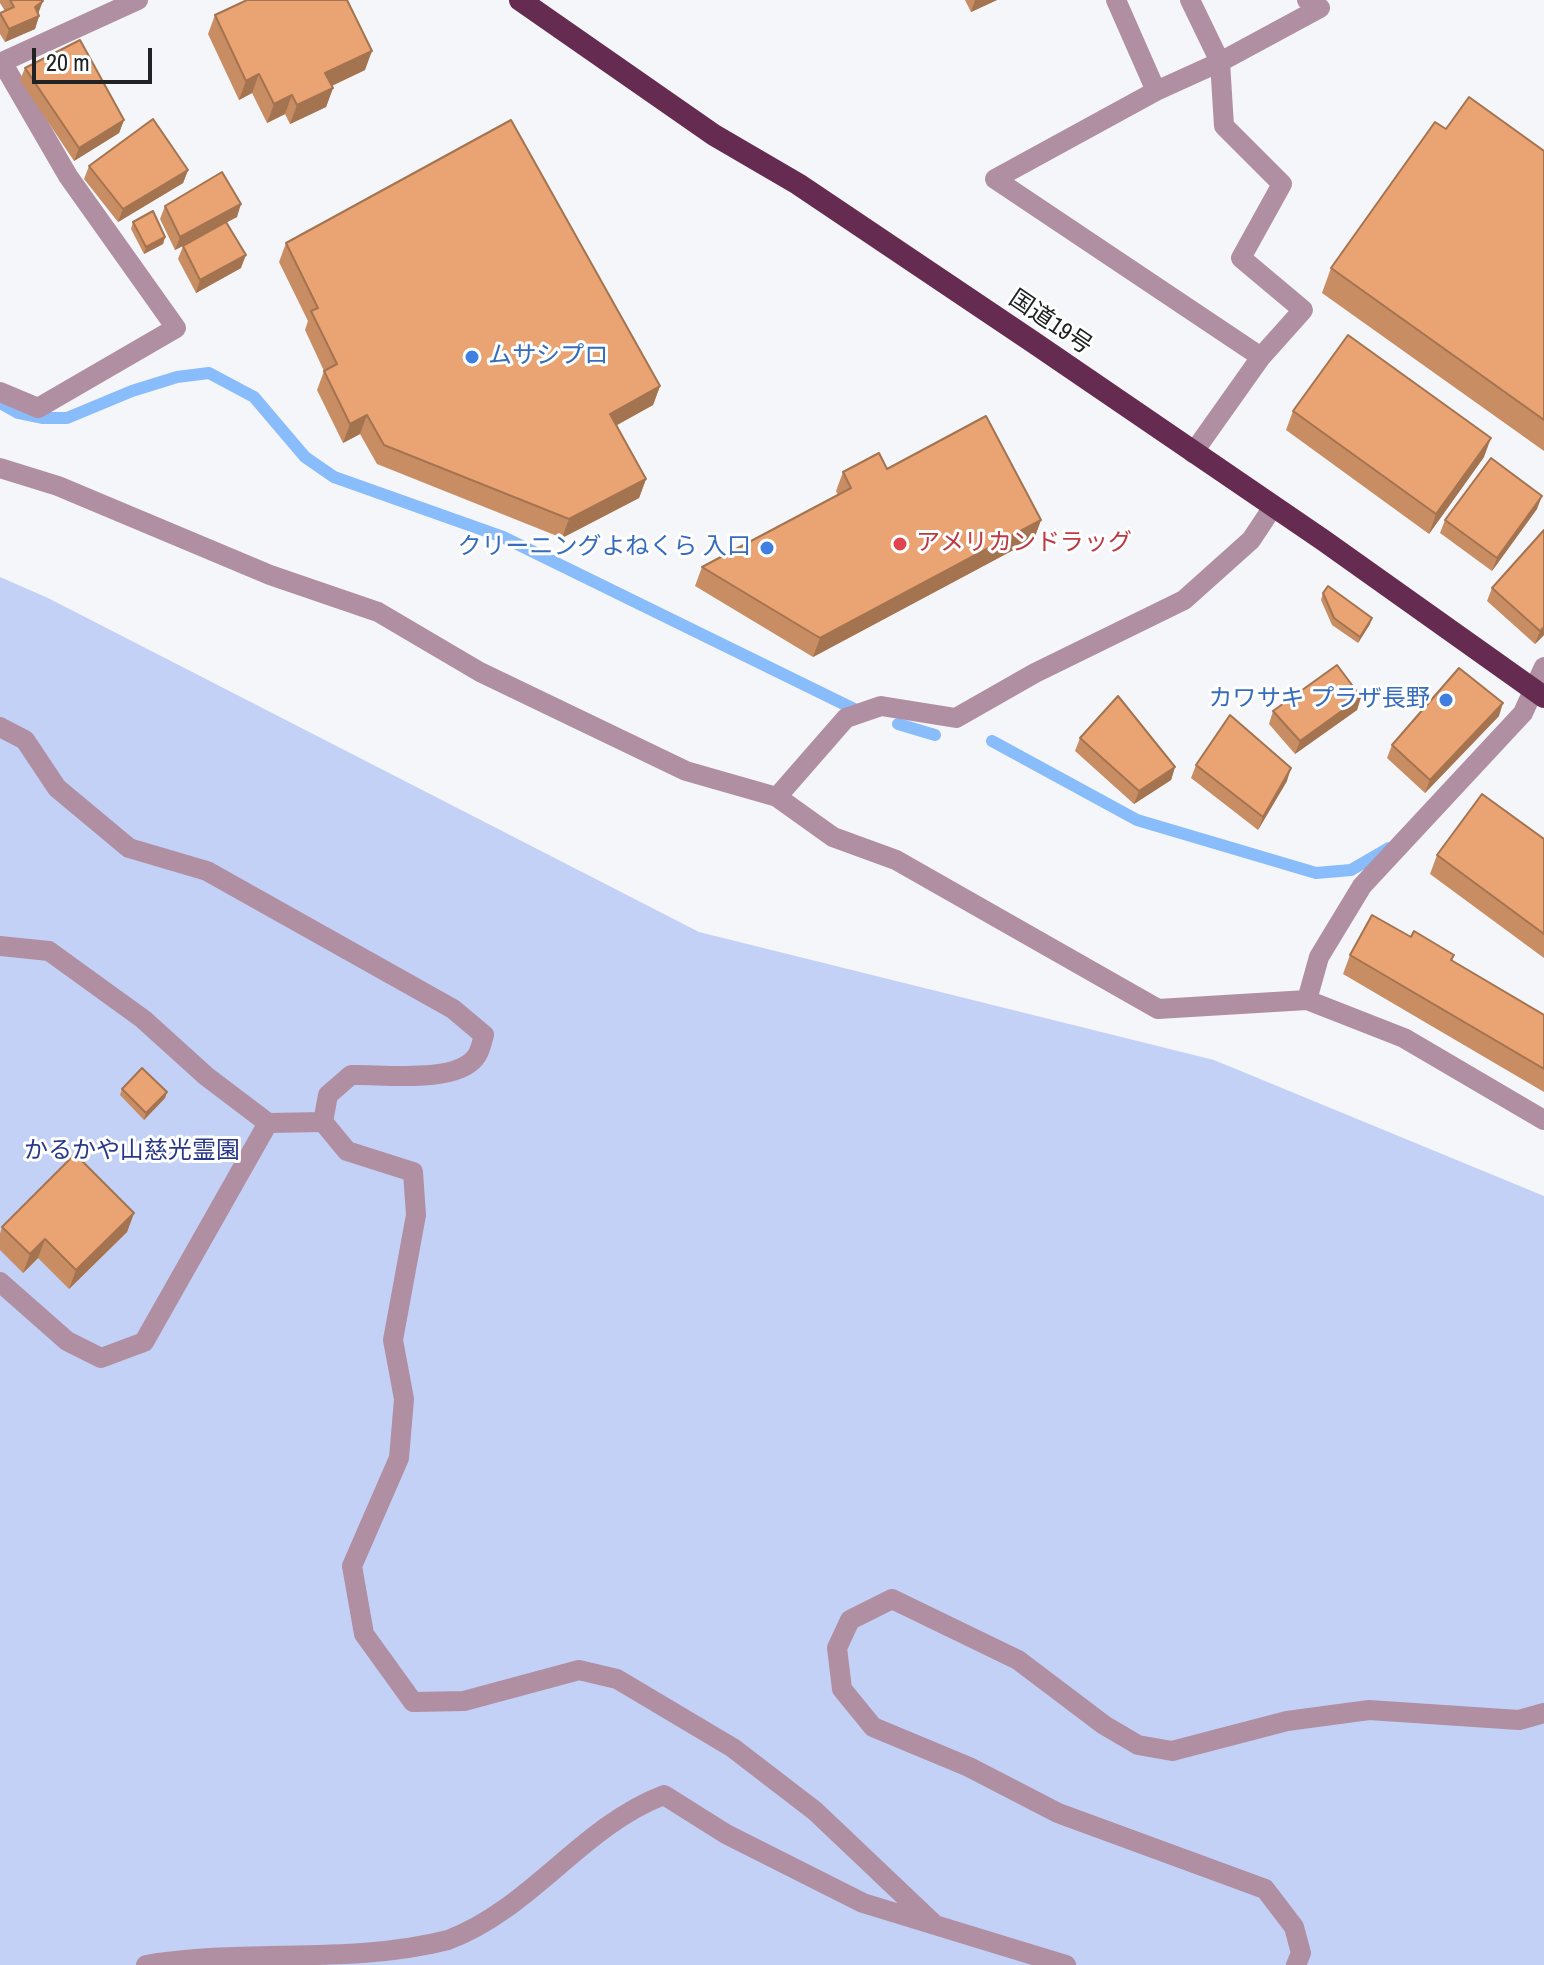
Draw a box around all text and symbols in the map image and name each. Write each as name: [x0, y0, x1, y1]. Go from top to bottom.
scale bar: [36, 32, 156, 82]
text: 20 m: [46, 46, 90, 78]
street label: 国道19号: [1003, 285, 1097, 361]
place label: ムサシプロ: [488, 343, 608, 371]
marker: ムサシプロ: [463, 348, 481, 366]
place label: アメリカンドラッグ: [916, 530, 1132, 558]
place label: クリーニングよねくら 入口: [458, 534, 751, 562]
marker: アメリカンドラッグ: [891, 535, 909, 553]
marker: クリーニングよねくら 入口: [758, 539, 776, 557]
place label: カワサキ プラザ長野: [1209, 686, 1430, 714]
marker: カワサキ プラザ長野: [1437, 691, 1455, 709]
park label: かるかや山慈光霊園: [24, 1138, 240, 1166]

